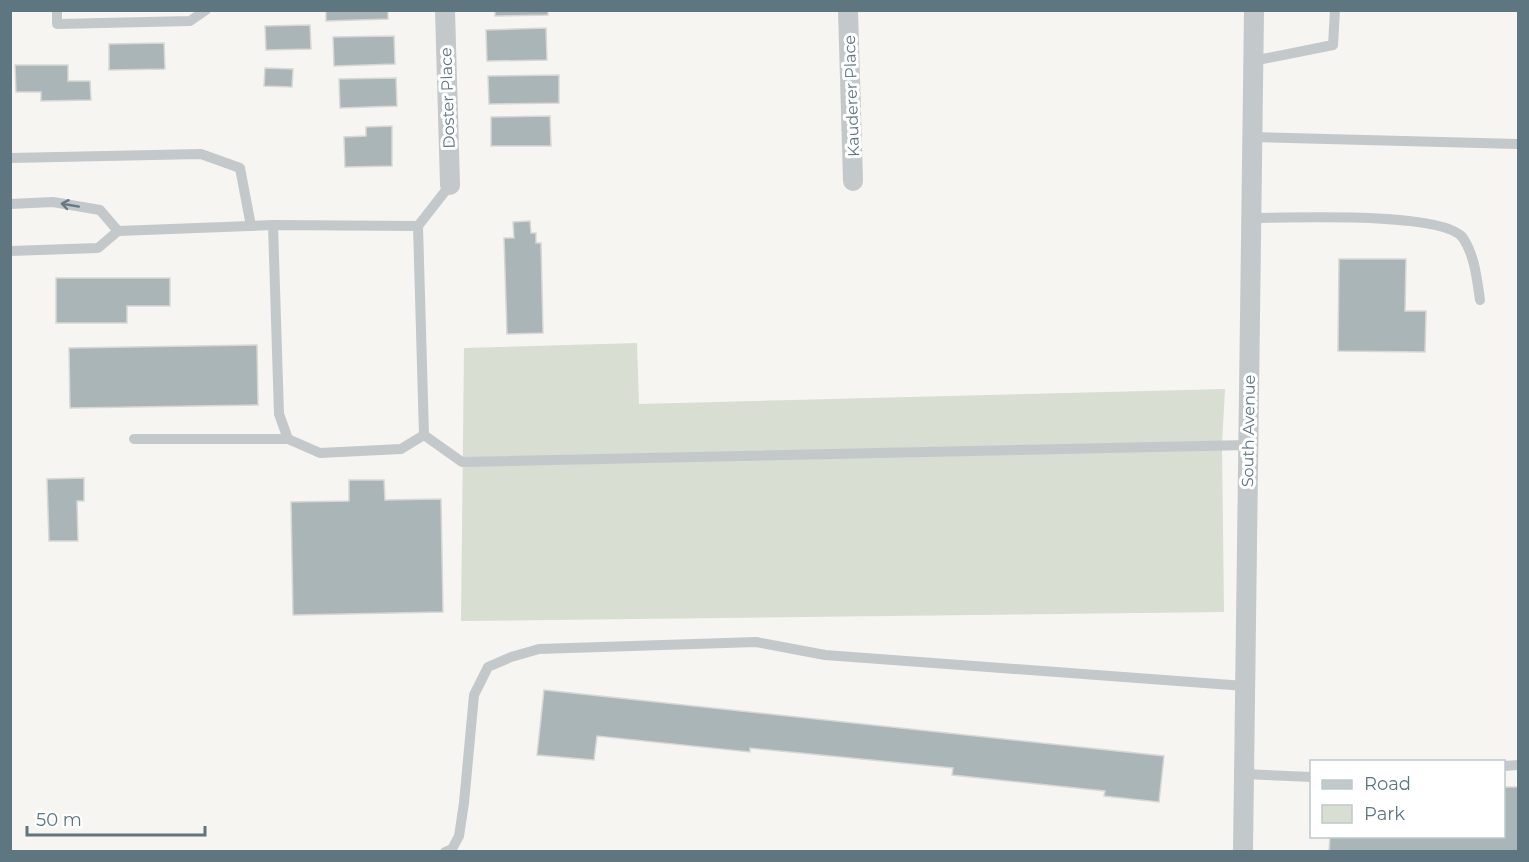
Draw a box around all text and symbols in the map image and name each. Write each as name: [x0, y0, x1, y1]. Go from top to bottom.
street label: Kauderer Place: [840, 35, 863, 157]
street label: Doster Place: [436, 47, 459, 149]
one-way arrow: [61, 199, 80, 210]
street label: South Avenue: [1238, 375, 1259, 487]
legend: [1310, 760, 1505, 838]
text: Road: [1364, 773, 1411, 795]
scale bar: [27, 799, 206, 837]
text: Park: [1364, 803, 1405, 825]
text: 50 m: [36, 809, 82, 831]

